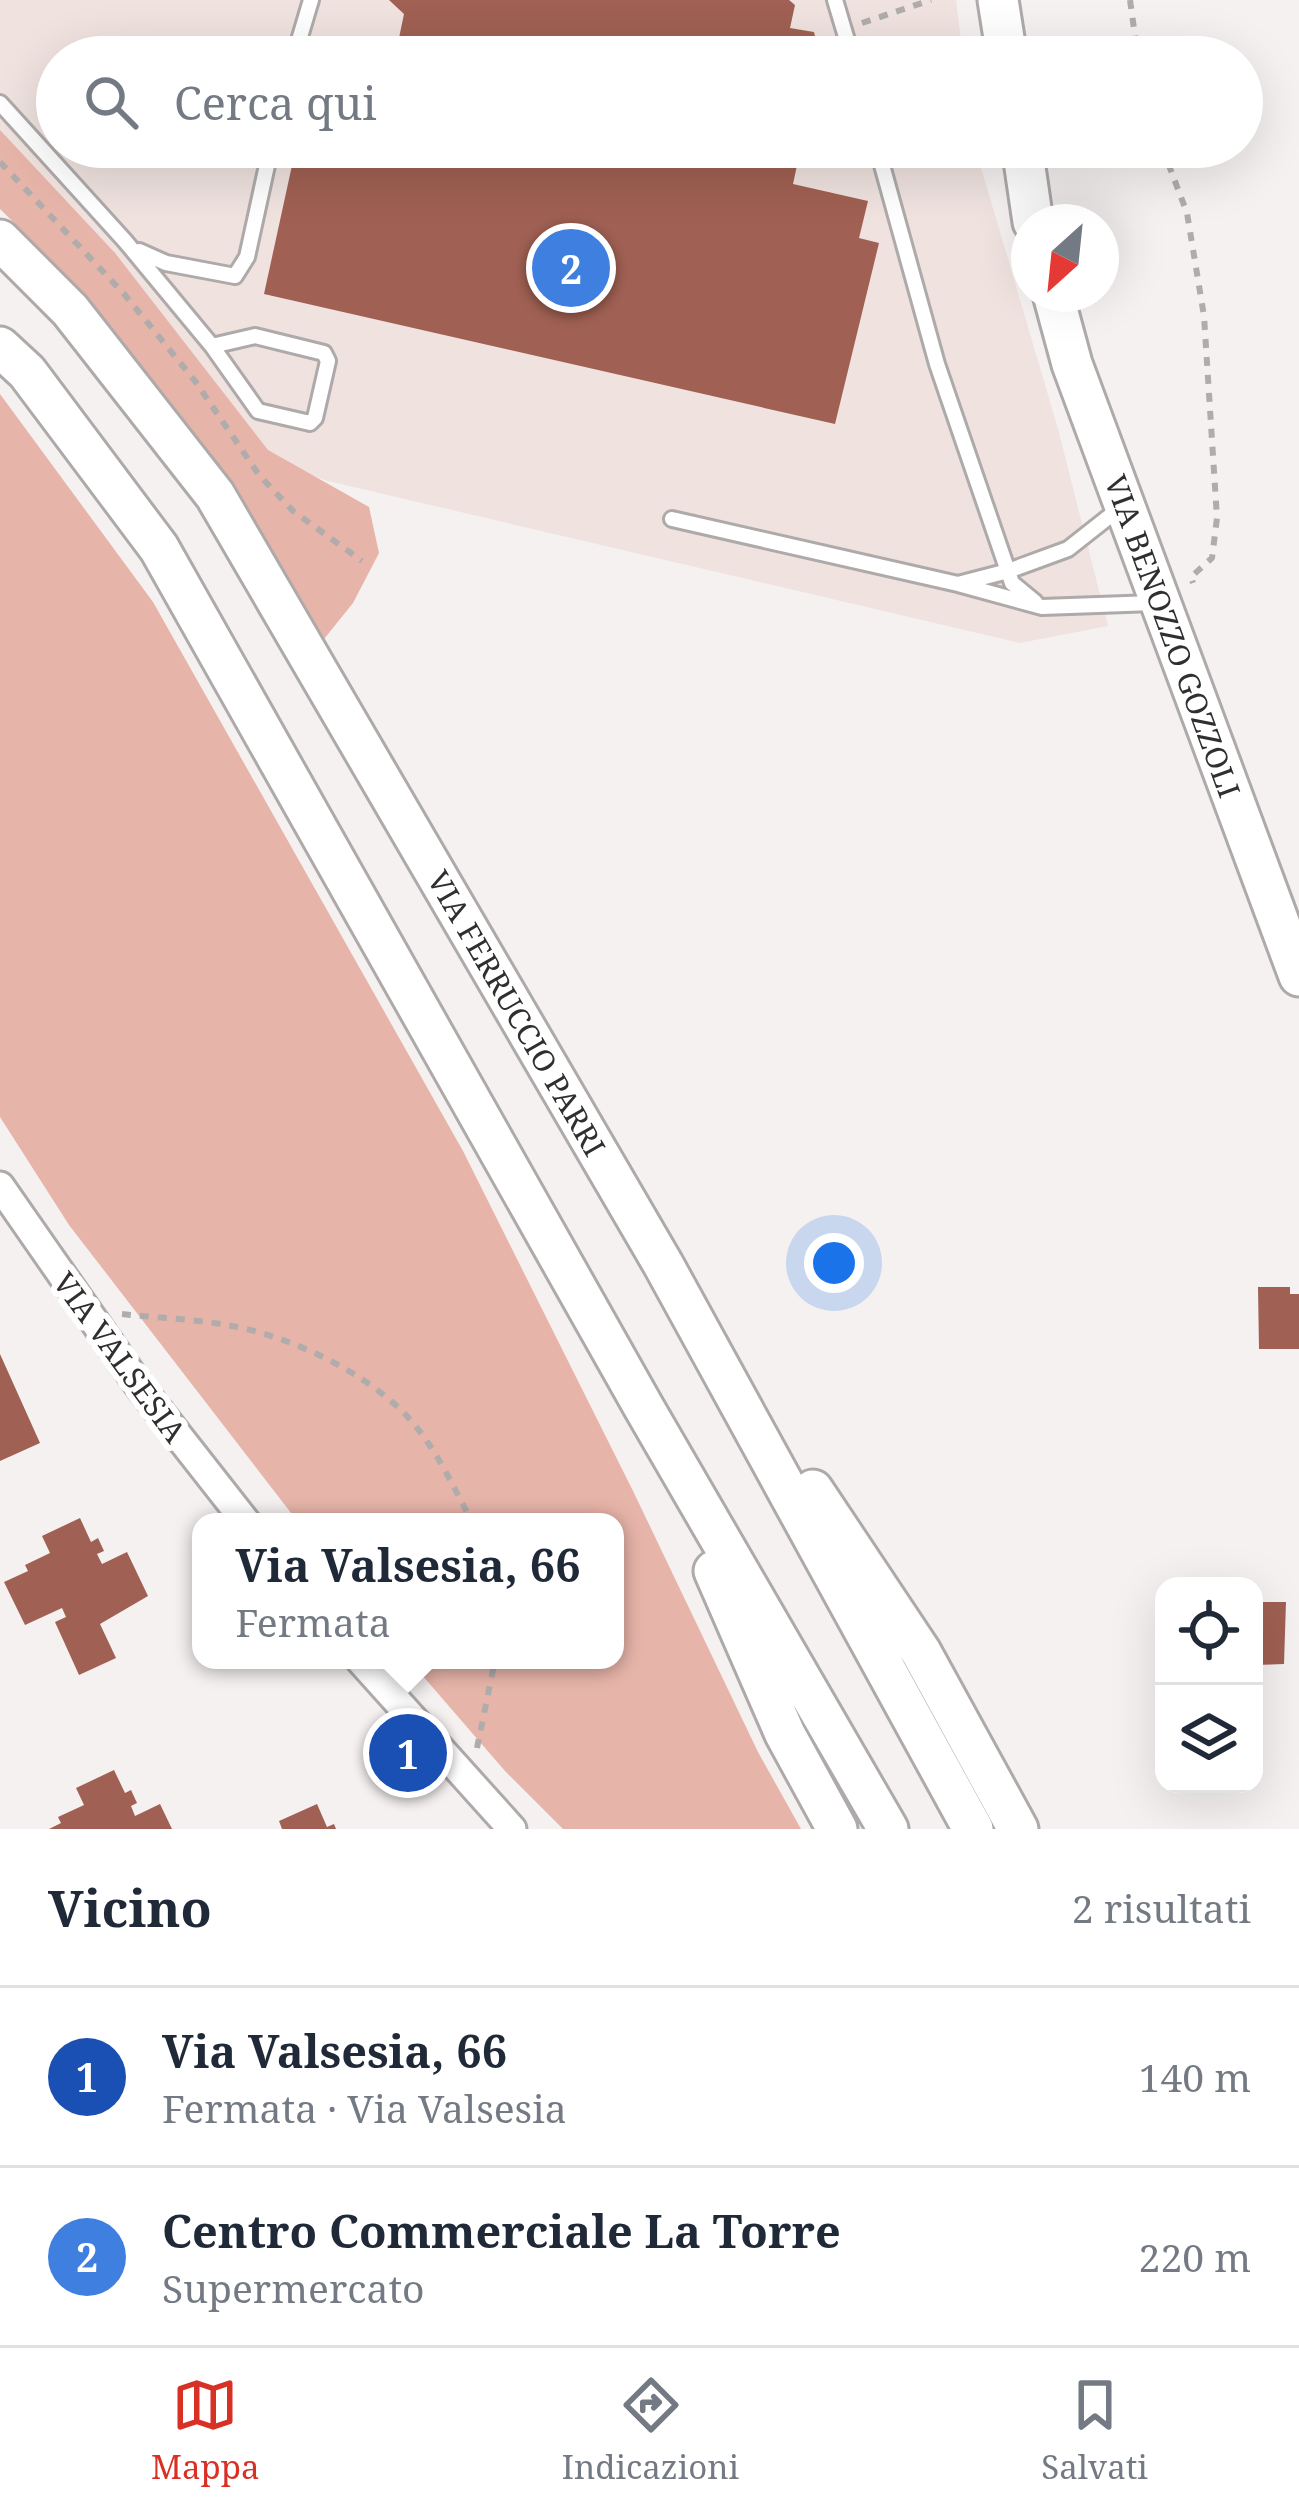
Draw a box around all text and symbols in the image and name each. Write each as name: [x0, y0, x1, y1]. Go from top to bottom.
search box: [36, 36, 1263, 168]
icon: search: [78, 69, 144, 135]
text: Cerca qui: [174, 72, 377, 133]
north arrow: [1011, 204, 1119, 312]
pin: 2: [532, 223, 610, 313]
street label: VIA BENOZZO GOZZOLI: [1096, 469, 1250, 803]
street label: VIA FERRUCCIO PARRI: [418, 863, 616, 1163]
your location: [804, 1233, 864, 1293]
street label: VIA VALSESIA: [44, 1263, 196, 1451]
popup: [192, 1513, 624, 1669]
text: Via Valsesia, 66: [235, 1534, 581, 1595]
map controls: [1155, 1577, 1263, 1793]
button: locate: [1155, 1577, 1263, 1685]
text: Fermata: [235, 1595, 391, 1648]
button: layers: [1155, 1685, 1263, 1793]
pin: 1: [369, 1708, 447, 1798]
text: Vicino: [48, 1872, 212, 1942]
text: 2 risultati: [1072, 1881, 1251, 1934]
text: Via Valsesia, 66: [162, 2020, 507, 2081]
text: 1: [76, 2050, 98, 2103]
text: 140 m: [1139, 2050, 1251, 2103]
text: Fermata · Via Valsesia: [162, 2081, 567, 2134]
text: Centro Commerciale La Torre: [162, 2200, 841, 2261]
text: 2: [76, 2230, 98, 2283]
text: 220 m: [1139, 2230, 1251, 2283]
text: Supermercato: [162, 2261, 425, 2314]
tab: Mappa: [151, 2372, 260, 2489]
tab: Indicazioni: [562, 2372, 739, 2489]
tab: Salvati: [1041, 2372, 1148, 2489]

